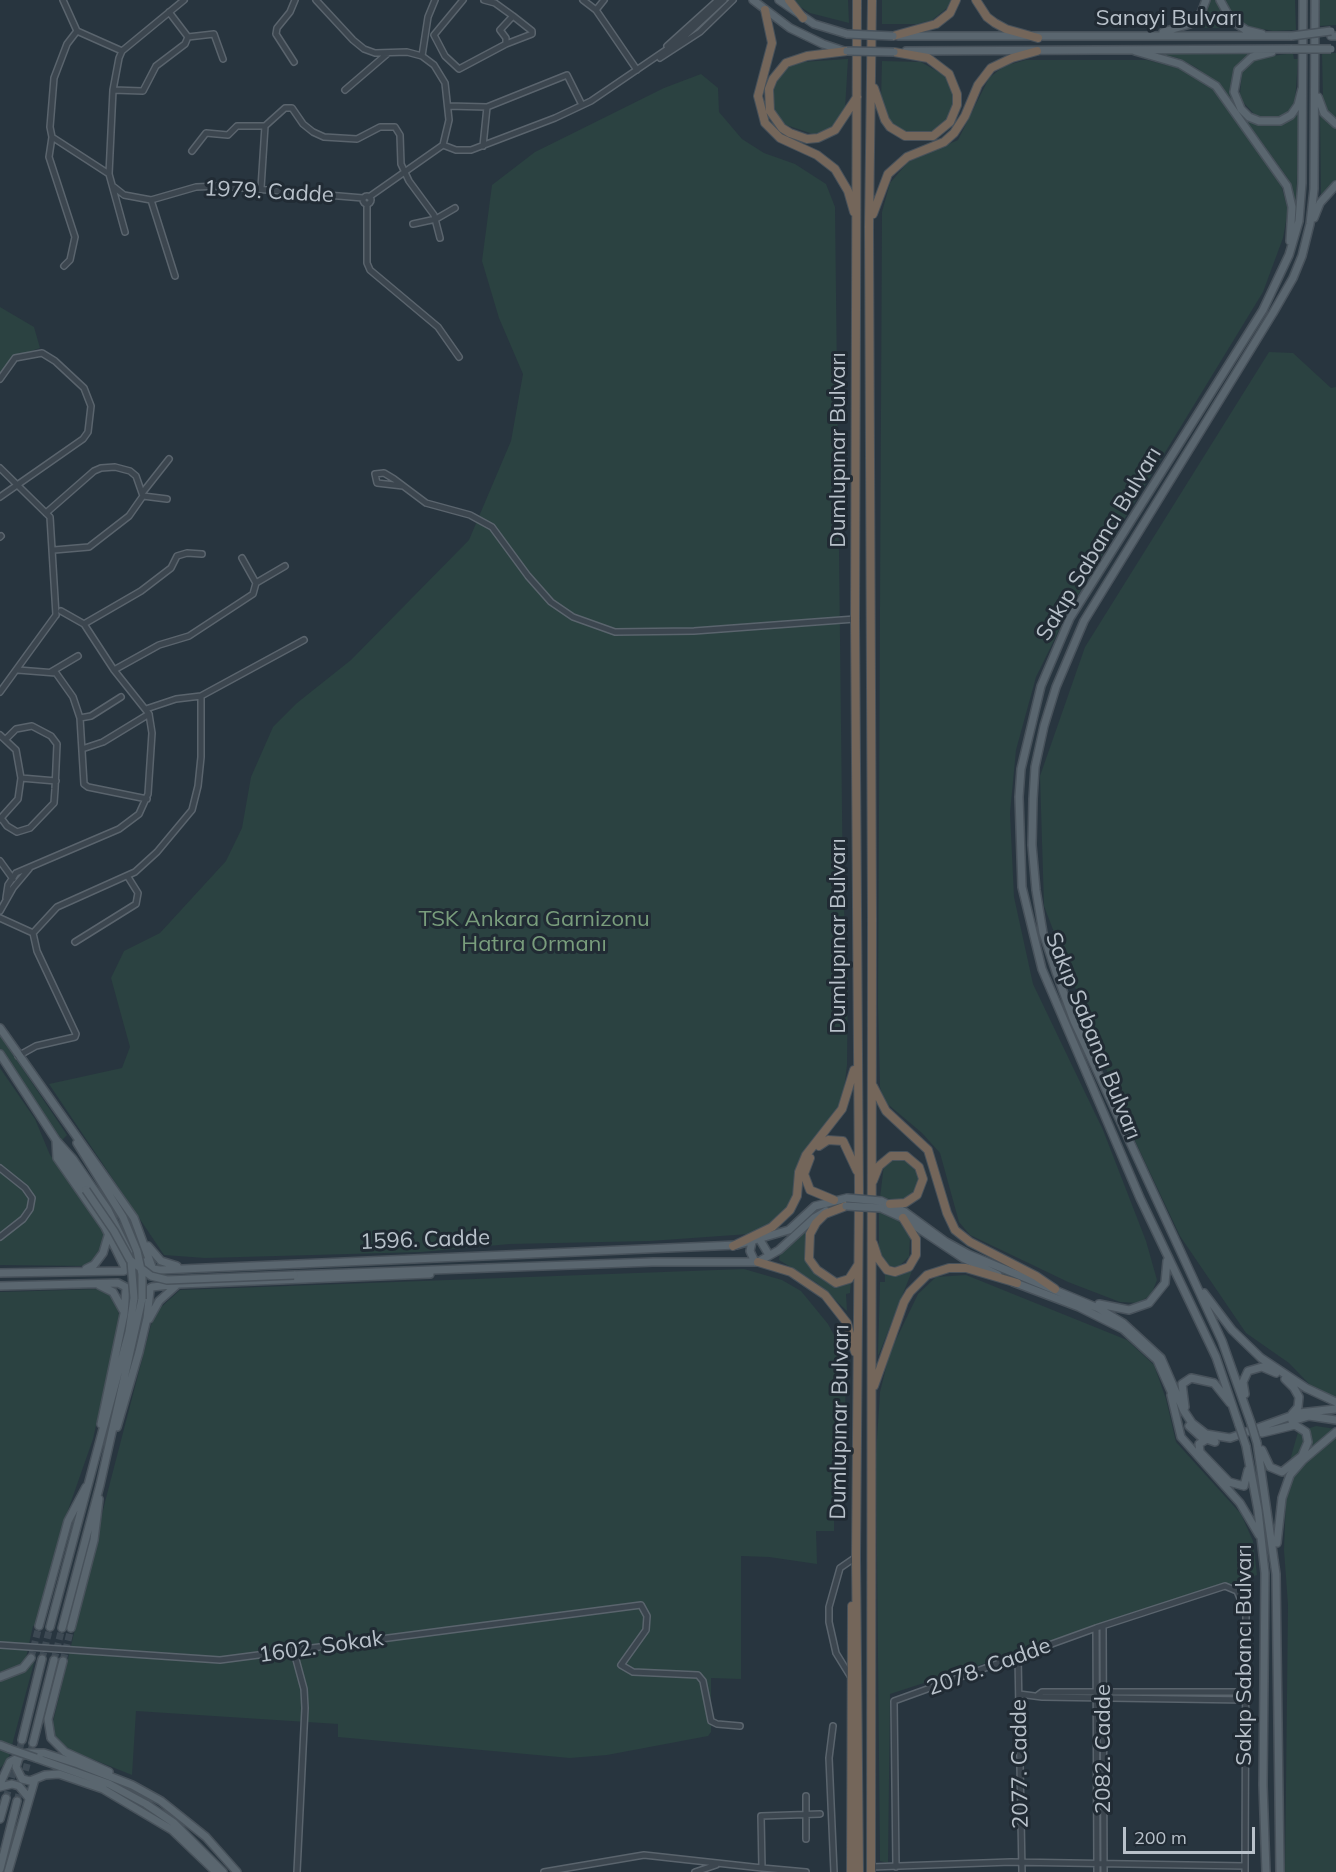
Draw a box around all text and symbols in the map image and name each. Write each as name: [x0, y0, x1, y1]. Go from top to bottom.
street label: Sanayi Bulvarı: [1096, 5, 1242, 31]
street label: 1979. Cadde: [203, 175, 335, 209]
street label: Dumlupınar Bulvarı: [825, 352, 851, 548]
street label: Sakıp Sabancı Bulvarı: [1031, 442, 1167, 646]
street label: Dumlupınar Bulvarı: [825, 838, 851, 1034]
park label: TSK Ankara Garnizonu Hatıra Ormanı: [418, 906, 650, 957]
street label: Sakıp Sabancı Bulvarı: [1039, 928, 1147, 1144]
street label: 1596. Cadde: [360, 1225, 490, 1255]
street label: Dumlupınar Bulvarı: [825, 1324, 855, 1520]
street label: Sakıp Sabancı Bulvarı: [1231, 1544, 1257, 1766]
street label: 1602. Sokak: [257, 1625, 385, 1669]
street label: 2078. Cadde: [923, 1632, 1055, 1702]
street label: 2082. Cadde: [1090, 1684, 1116, 1814]
street label: 2077. Cadde: [1006, 1699, 1034, 1829]
scale bar: [1126, 1815, 1258, 1853]
text: 200 m: [1134, 1826, 1187, 1849]

